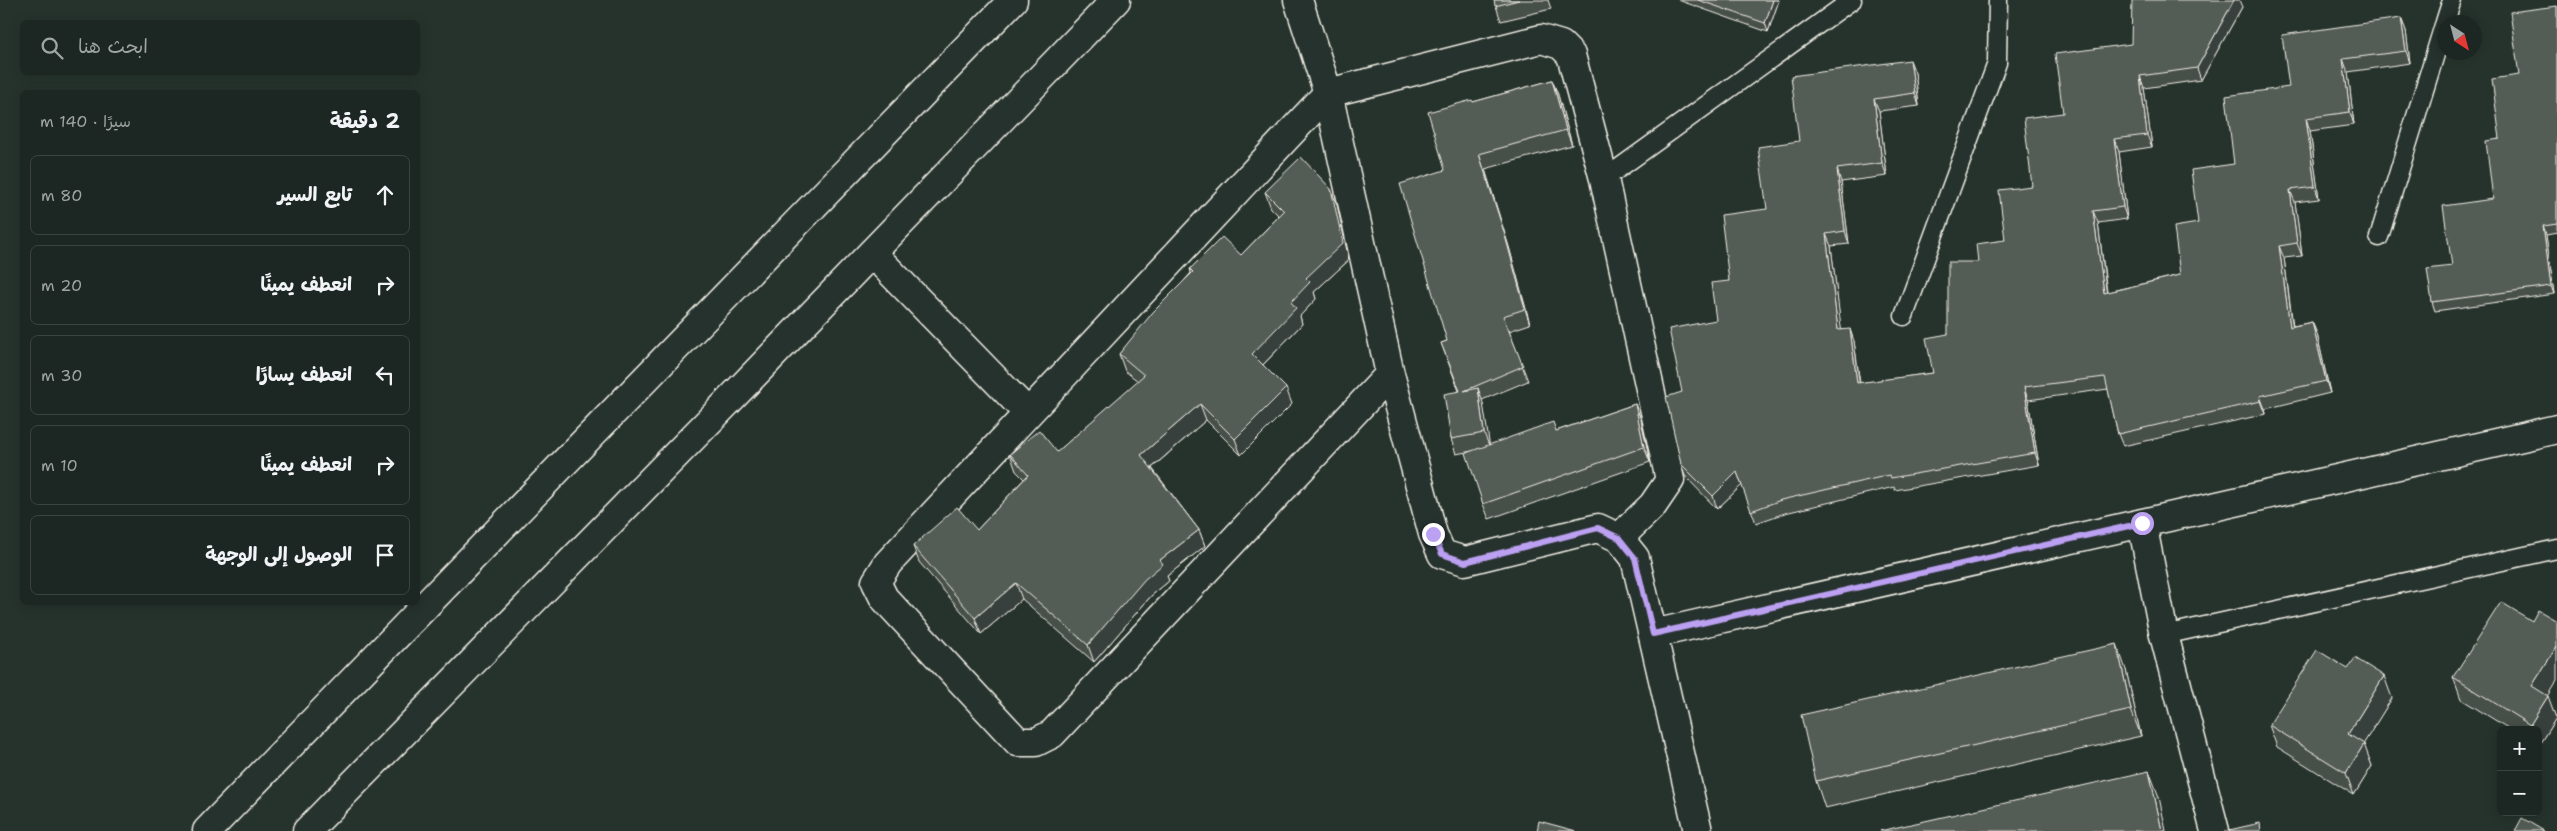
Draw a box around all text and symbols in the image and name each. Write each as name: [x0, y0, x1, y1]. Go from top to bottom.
north arrow: [2437, 15, 2482, 60]
search box: [20, 20, 420, 75]
icon: search: [38, 34, 66, 62]
text: ابحث هنا: [78, 34, 148, 59]
text: 2 دقيقة: [330, 107, 400, 135]
text: سيرًا · 140 m: [40, 111, 131, 132]
icon: ahead: [371, 181, 399, 209]
text: تابع السير: [278, 182, 352, 207]
text: 80 m: [41, 185, 82, 206]
icon: right: [371, 271, 399, 299]
text: انعطف يمينًا: [261, 272, 352, 297]
text: 20 m: [41, 275, 82, 296]
icon: left: [371, 361, 399, 389]
text: انعطف يسارًا: [256, 362, 352, 387]
text: 30 m: [41, 365, 82, 386]
icon: right: [371, 451, 399, 479]
text: انعطف يمينًا: [261, 452, 352, 477]
text: 10 m: [41, 455, 78, 476]
route start: [2131, 512, 2154, 535]
route end: [1422, 523, 1445, 546]
icon: arrive: [371, 541, 399, 569]
text: الوصول إلى الوجهة: [205, 542, 352, 567]
map controls: [2497, 726, 2542, 816]
button: +: [2497, 726, 2542, 771]
button: −: [2497, 771, 2542, 816]

